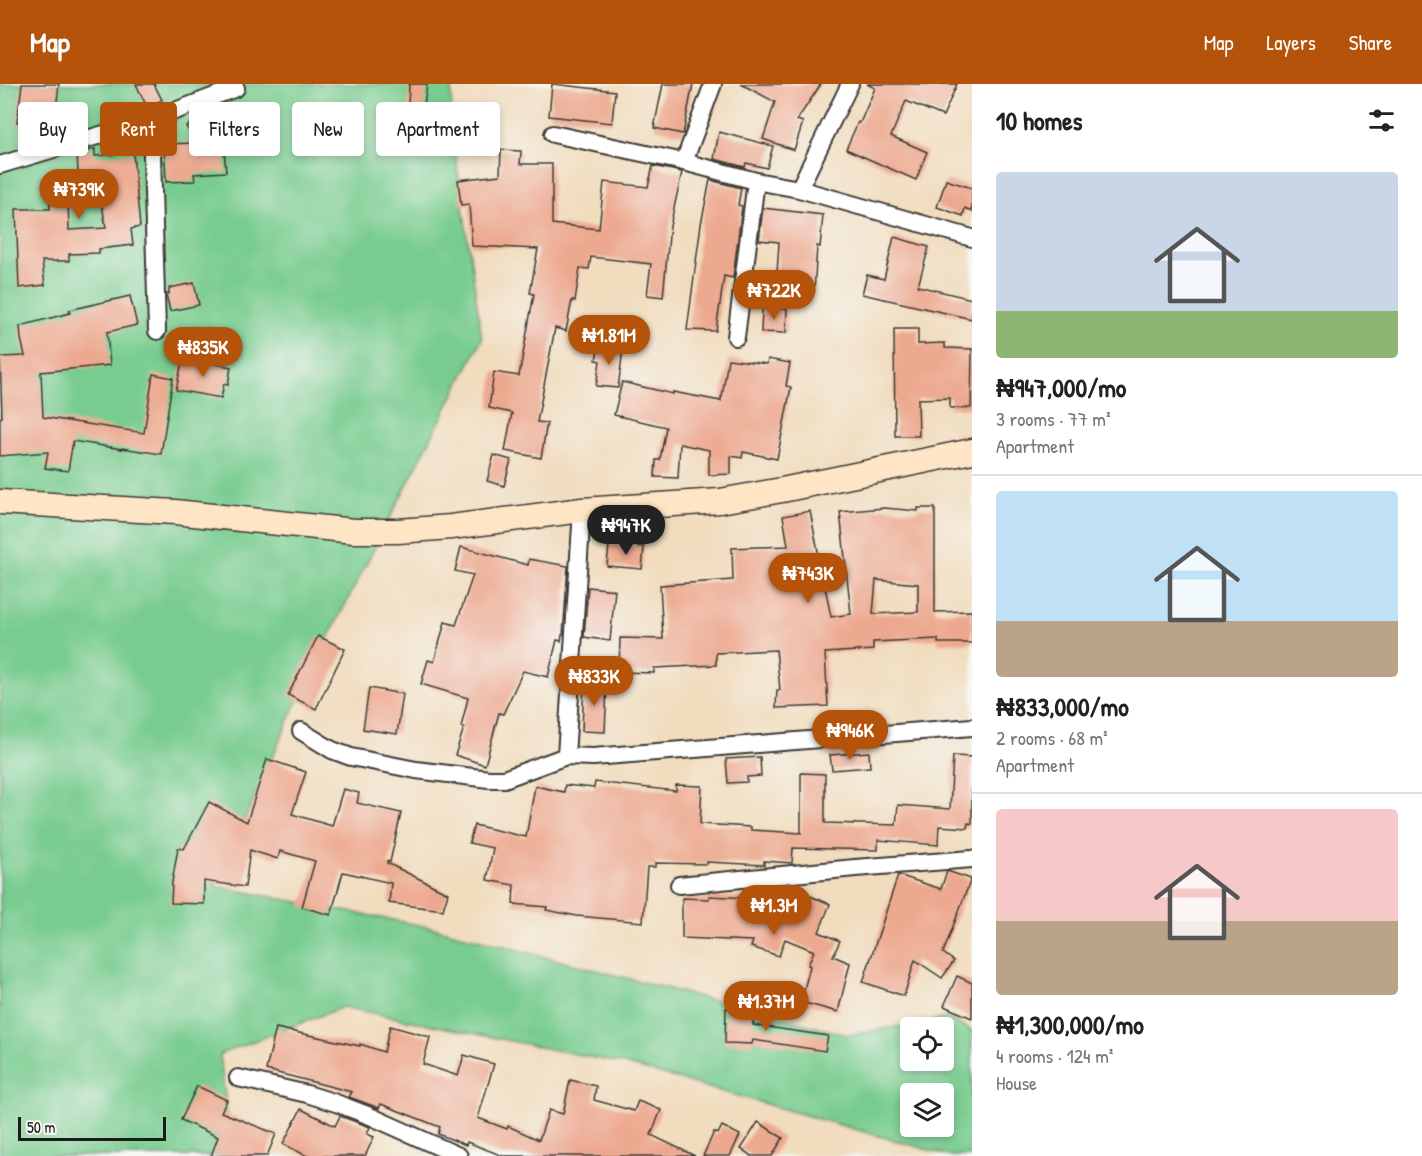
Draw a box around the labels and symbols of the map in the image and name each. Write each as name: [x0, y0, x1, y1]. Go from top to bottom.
pin: ₦739K: [37, 169, 121, 220]
pin: ₦722K: [732, 270, 816, 321]
pin: ₦1.81M: [560, 315, 658, 366]
pin: ₦835K: [161, 327, 245, 378]
pin: ₦947K: [584, 505, 668, 556]
pin: ₦743K: [766, 553, 850, 604]
pin: ₦833K: [552, 656, 636, 707]
pin: ₦946K: [808, 710, 892, 761]
pin: ₦1.3M: [732, 885, 816, 936]
pin: ₦1.37M: [717, 981, 815, 1032]
scale bar: [18, 1114, 166, 1142]

